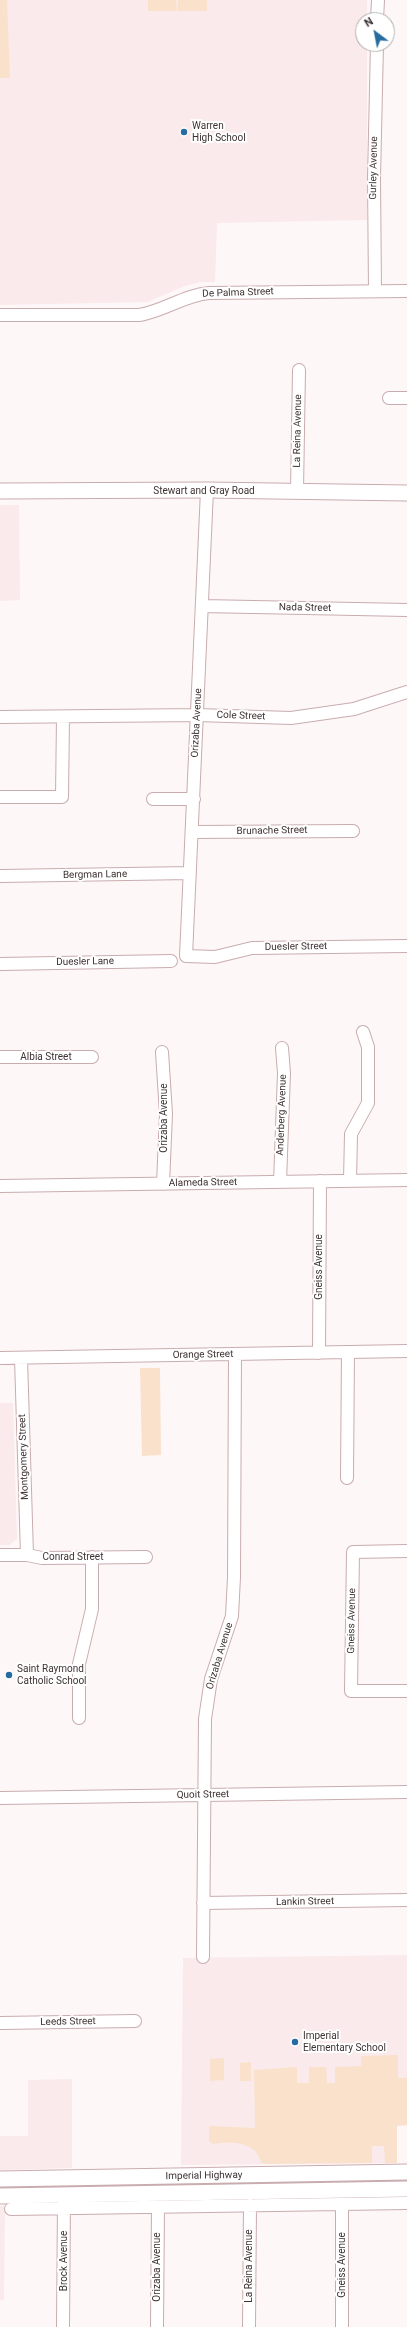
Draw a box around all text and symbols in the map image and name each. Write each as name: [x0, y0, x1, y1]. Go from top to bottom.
north arrow: [355, 12, 395, 52]
text: N: [362, 15, 376, 30]
place label: Warren High School: [192, 120, 246, 144]
marker: Warren High School: [179, 127, 189, 137]
street label: Gurley Avenue: [367, 136, 381, 200]
street label: De Palma Street: [202, 286, 274, 300]
street label: La Reina Avenue: [291, 394, 305, 468]
street label: Stewart and Gray Road: [153, 485, 255, 497]
street label: Nada Street: [279, 602, 331, 614]
street label: Orizaba Avenue: [189, 688, 205, 758]
street label: Cole Street: [216, 709, 266, 723]
street label: Brunache Street: [236, 824, 308, 838]
street label: Bergman Lane: [63, 868, 127, 882]
street label: Duesler Street: [265, 940, 327, 954]
street label: Duesler Lane: [56, 955, 114, 969]
street label: Albia Street: [20, 1051, 72, 1063]
street label: Anderberg Avenue: [275, 1074, 289, 1156]
street label: Orizaba Avenue: [158, 1083, 170, 1153]
street label: Alameda Street: [169, 1176, 237, 1190]
street label: Gneiss Avenue: [313, 1234, 325, 1300]
street label: Orange Street: [172, 1348, 234, 1362]
street label: Montgomery Street: [17, 1414, 31, 1500]
street label: Conrad Street: [43, 1551, 103, 1563]
street label: Gneiss Avenue: [345, 1588, 359, 1654]
street label: Orizaba Avenue: [204, 1621, 236, 1691]
place label: Saint Raymond Catholic School: [17, 1663, 87, 1686]
marker: Saint Raymond Catholic School: [4, 1670, 14, 1680]
street label: Quoit Street: [177, 1789, 229, 1801]
street label: Lankin Street: [276, 1895, 334, 1909]
street label: Leeds Street: [40, 2016, 96, 2028]
place label: Imperial Elementary School: [303, 2030, 386, 2054]
marker: Imperial Elementary School: [290, 2037, 300, 2047]
street label: Imperial Highway: [165, 2169, 243, 2183]
street label: La Reina Avenue: [243, 2229, 255, 2303]
street label: Brock Avenue: [58, 2231, 70, 2291]
street label: Orizaba Avenue: [151, 2232, 163, 2302]
street label: Gneiss Avenue: [336, 2232, 348, 2298]

